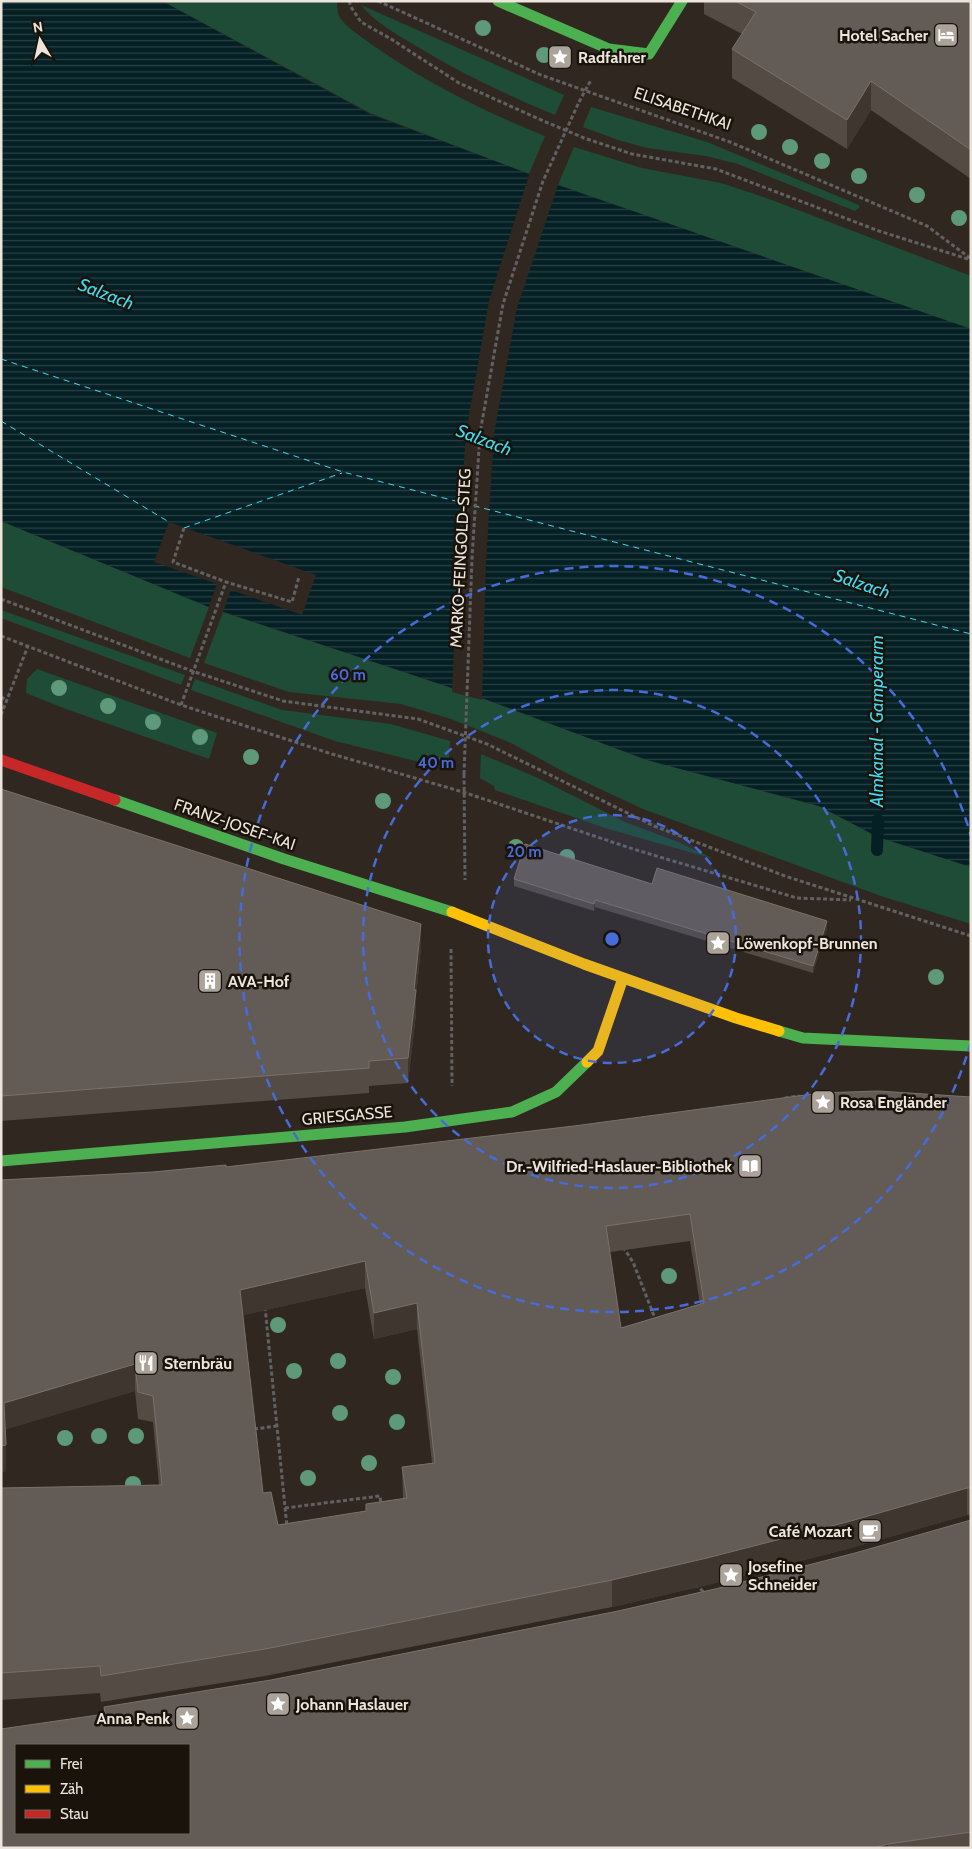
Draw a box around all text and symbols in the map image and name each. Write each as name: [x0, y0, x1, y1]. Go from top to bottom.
north arrow: [15, 15, 65, 65]
text: N: [32, 17, 44, 37]
hotel icon: Hotel Sacher: [933, 22, 959, 48]
place label: Hotel Sacher: [839, 26, 929, 45]
place icon: Radfahrer: [547, 44, 573, 70]
place label: Radfahrer: [578, 48, 647, 67]
street label: ELISABETHKAI: [632, 83, 734, 134]
water label: Salzach: [75, 273, 137, 315]
water label: Salzach: [453, 419, 515, 461]
street label: MARKO-FEINGOLD-STEG: [446, 468, 475, 648]
water label: Salzach: [831, 564, 893, 604]
water label: Almkanal - Gamperarm: [866, 635, 888, 808]
text: 60 m: [330, 666, 366, 684]
text: 40 m: [418, 754, 454, 772]
street label: FRANZ-JOSEF-KAI: [172, 795, 298, 854]
text: 20 m: [507, 843, 541, 861]
centre of rings: [603, 930, 621, 948]
place icon: Löwenkopf-Brunnen: [705, 930, 731, 956]
place label: Löwenkopf-Brunnen: [736, 934, 878, 953]
building icon: AVA-Hof: [197, 968, 223, 994]
place label: AVA-Hof: [228, 972, 290, 991]
place icon: Rosa Engländer: [810, 1089, 836, 1115]
place label: Rosa Engländer: [840, 1093, 947, 1112]
street label: GRIESGASSE: [301, 1102, 393, 1129]
library icon: Dr.-Wilfried-Haslauer-Bibliothek: [737, 1153, 763, 1179]
place label: Dr.-Wilfried-Haslauer-Bibliothek: [506, 1157, 732, 1176]
restaurant icon: Sternbräu: [133, 1350, 159, 1376]
place label: Sternbräu: [164, 1354, 232, 1373]
cafe icon: Café Mozart: [857, 1518, 883, 1544]
place label: Café Mozart: [769, 1522, 852, 1541]
place label: Josefine Schneider: [747, 1557, 818, 1594]
place icon: Josefine Schneider: [718, 1562, 744, 1588]
place icon: Johann Haslauer: [265, 1691, 291, 1717]
place label: Johann Haslauer: [295, 1695, 409, 1714]
place icon: Anna Penk: [174, 1705, 200, 1731]
place label: Anna Penk: [97, 1709, 170, 1728]
legend: [15, 1744, 190, 1834]
text: Frei: [60, 1755, 83, 1773]
text: Zäh: [60, 1780, 83, 1798]
text: Stau: [60, 1805, 89, 1823]

